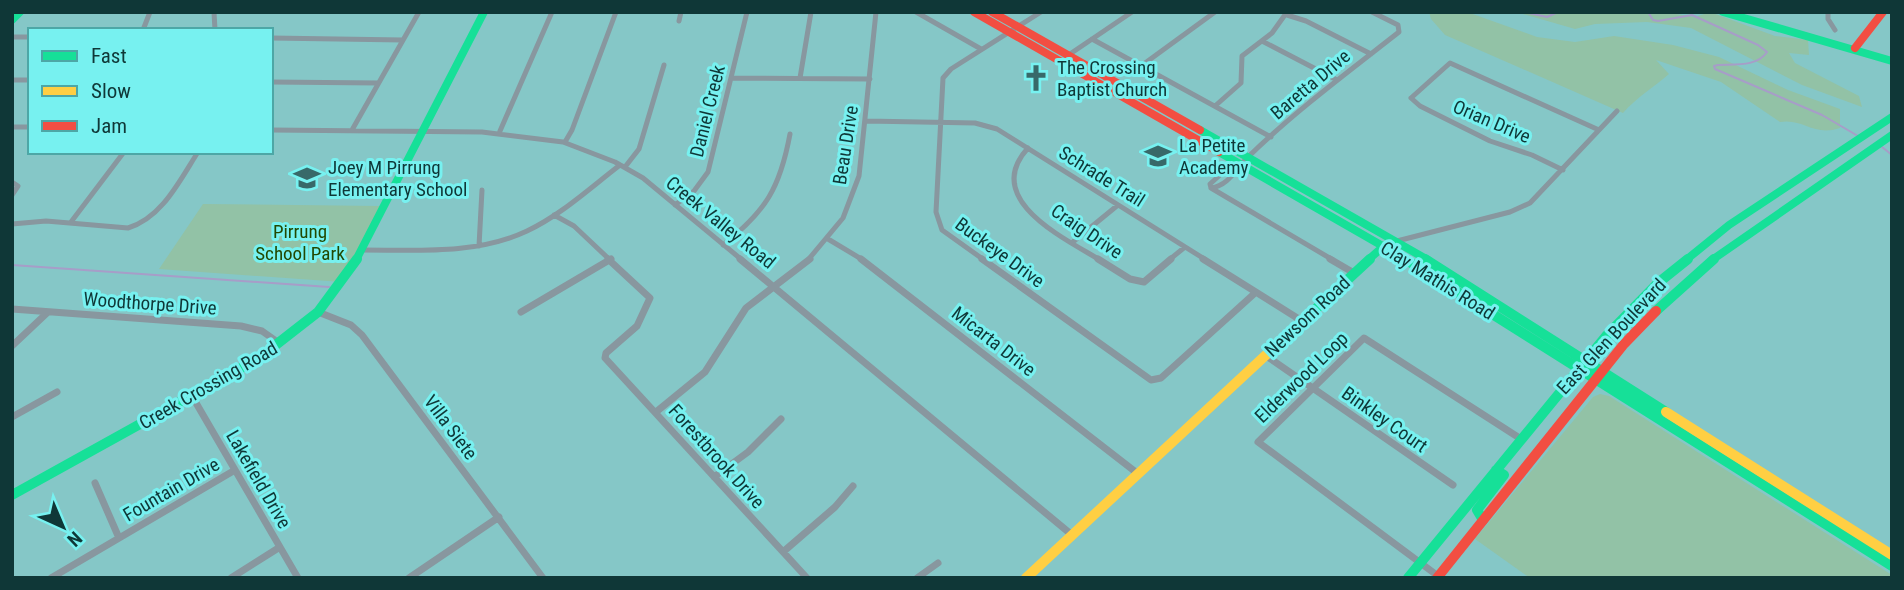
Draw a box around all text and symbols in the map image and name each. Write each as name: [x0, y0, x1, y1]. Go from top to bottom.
legend: [28, 28, 273, 154]
text: Fast: [91, 44, 127, 68]
street label: Baretta Drive: [1266, 44, 1355, 124]
place label: The Crossing Baptist Church: [1057, 56, 1167, 101]
street label: Daniel Creek: [685, 62, 730, 159]
church icon: The Crossing Baptist Church: [1021, 63, 1051, 93]
text: Slow: [91, 79, 131, 103]
street label: Orian Drive: [1449, 95, 1534, 148]
street label: Beau Drive: [828, 104, 863, 186]
text: Jam: [91, 114, 127, 138]
place label: La Petite Academy: [1179, 134, 1248, 179]
street label: Schrade Trail: [1054, 141, 1149, 212]
school or university icon: La Petite Academy: [1143, 141, 1173, 171]
place label: Joey M Pirrung Elementary School: [328, 156, 467, 201]
school or university icon: Joey M Pirrung Elementary School: [292, 163, 322, 193]
street label: Creek Valley Road: [661, 171, 780, 274]
street label: Craig Drive: [1047, 199, 1127, 264]
street label: Buckeye Drive: [951, 212, 1049, 292]
park label: Pirrung School Park: [255, 220, 345, 265]
street label: Clay Mathis Road: [1376, 236, 1499, 325]
street label: Newsom Road: [1260, 271, 1355, 362]
street label: East Glen Boulevard: [1552, 274, 1671, 399]
street label: Woodthorpe Drive: [83, 287, 217, 320]
street label: Micarta Drive: [947, 302, 1040, 381]
street label: Elderwood Loop: [1250, 327, 1353, 428]
street label: Creek Crossing Road: [135, 337, 281, 434]
street label: Binkley Court: [1337, 382, 1432, 457]
street label: Villa Siete: [419, 390, 482, 464]
street label: Forestbrook Drive: [664, 400, 769, 513]
street label: Lakefield Drive: [221, 426, 296, 533]
street label: Fountain Drive: [119, 453, 224, 526]
north arrow: [28, 492, 98, 562]
text: N: [62, 527, 87, 551]

